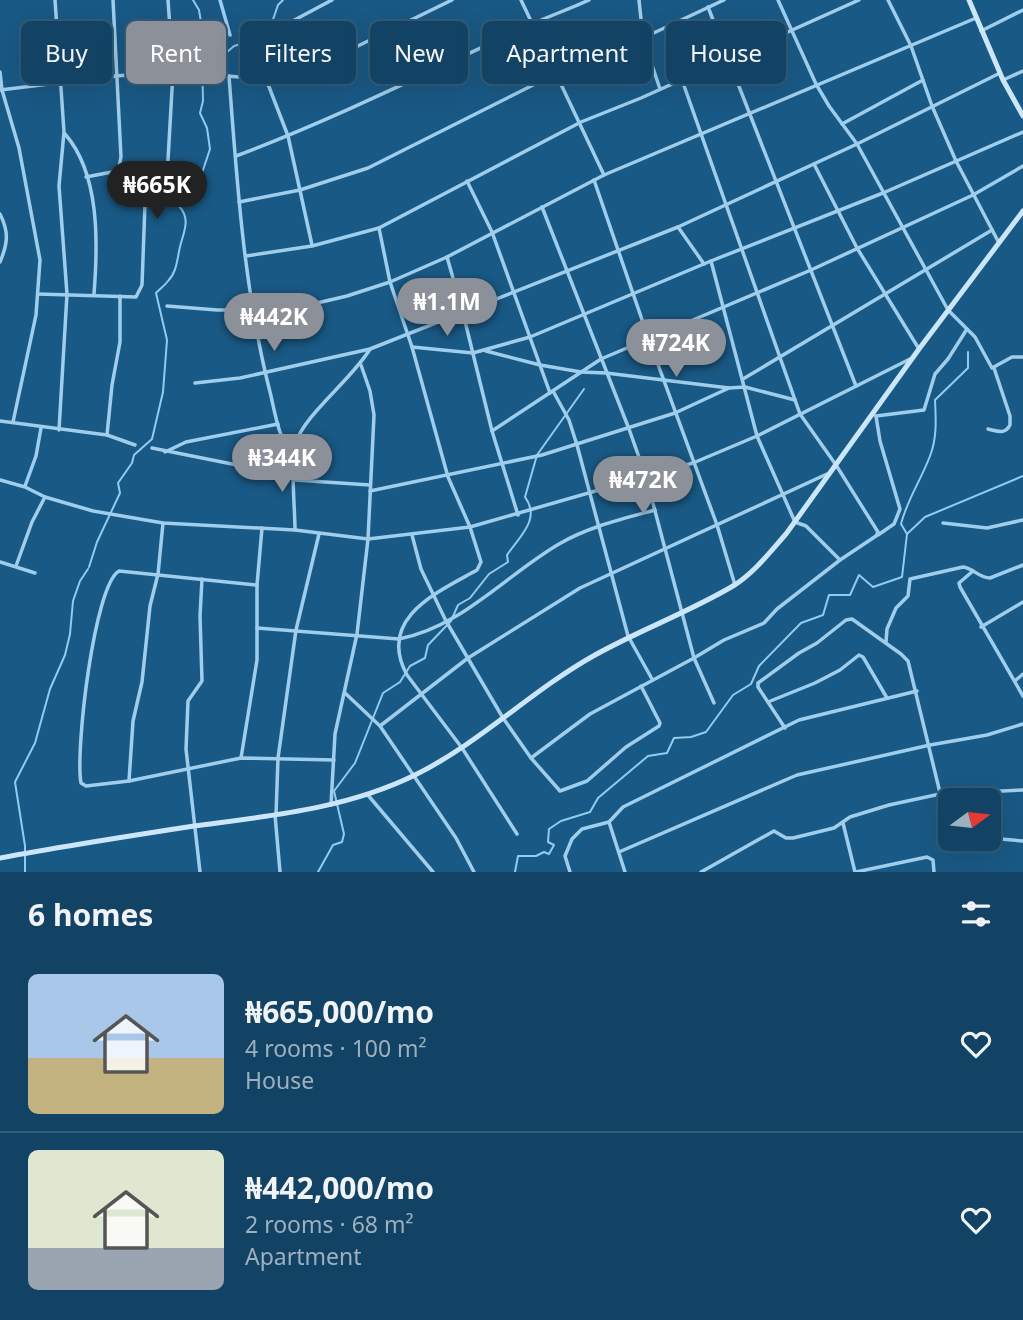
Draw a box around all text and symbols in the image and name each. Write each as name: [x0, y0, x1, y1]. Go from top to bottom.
chip: Buy: [21, 21, 112, 84]
chip: Rent: [126, 21, 226, 84]
chip: Filters: [240, 21, 356, 84]
chip: New: [370, 21, 468, 84]
chip: Apartment: [482, 21, 652, 84]
chip: House: [666, 21, 786, 84]
pin: ₦665K: [108, 162, 206, 221]
text: ₦665K: [123, 168, 191, 200]
pin: ₦1.1M: [398, 278, 496, 338]
text: ₦1.1M: [413, 285, 481, 317]
pin: ₦442K: [225, 294, 323, 353]
text: ₦442K: [240, 300, 308, 332]
pin: ₦724K: [627, 320, 725, 379]
text: ₦724K: [642, 326, 710, 358]
pin: ₦344K: [233, 434, 331, 494]
text: ₦344K: [248, 441, 316, 473]
pin: ₦472K: [594, 456, 692, 516]
text: ₦472K: [609, 463, 677, 495]
north arrow: [938, 788, 1001, 850]
map controls: [938, 788, 1001, 851]
text: 6 homes: [28, 894, 153, 935]
icon: filters: [957, 895, 995, 933]
text: ₦665,000/mo: [245, 991, 434, 1032]
icon: home: [84, 1002, 168, 1086]
icon: heart: [957, 1025, 995, 1063]
text: 4 rooms · 100 m²: [245, 1032, 427, 1064]
text: House: [245, 1064, 314, 1096]
text: ₦442,000/mo: [245, 1167, 434, 1208]
icon: home: [84, 1178, 168, 1262]
icon: heart: [957, 1201, 995, 1239]
text: 2 rooms · 68 m²: [245, 1208, 414, 1240]
text: Apartment: [245, 1240, 362, 1272]

